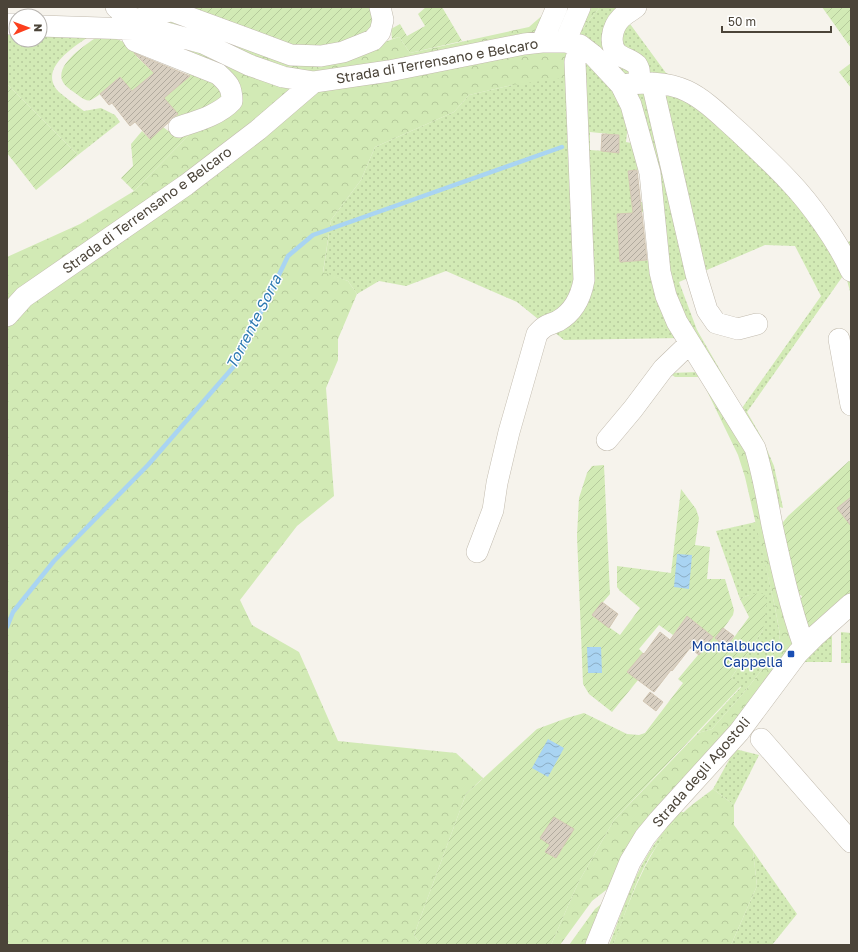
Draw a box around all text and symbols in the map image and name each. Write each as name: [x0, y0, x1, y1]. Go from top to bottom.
north arrow: [8, 8, 48, 48]
scale bar: [722, 8, 831, 34]
text: 50 m: [728, 14, 756, 29]
text: N: [32, 24, 45, 32]
street label: Strada di Terrensano e Belcaro: [334, 34, 539, 87]
street label: Strada di Terrensano e Belcaro: [59, 142, 235, 277]
water label: Torrente Sorra: [222, 271, 285, 372]
place label: Montalbuccio Cappella: [692, 637, 783, 670]
marker: Montalbuccio Cappella: [786, 649, 796, 659]
street label: Strada degli Agostoli: [648, 713, 753, 830]

